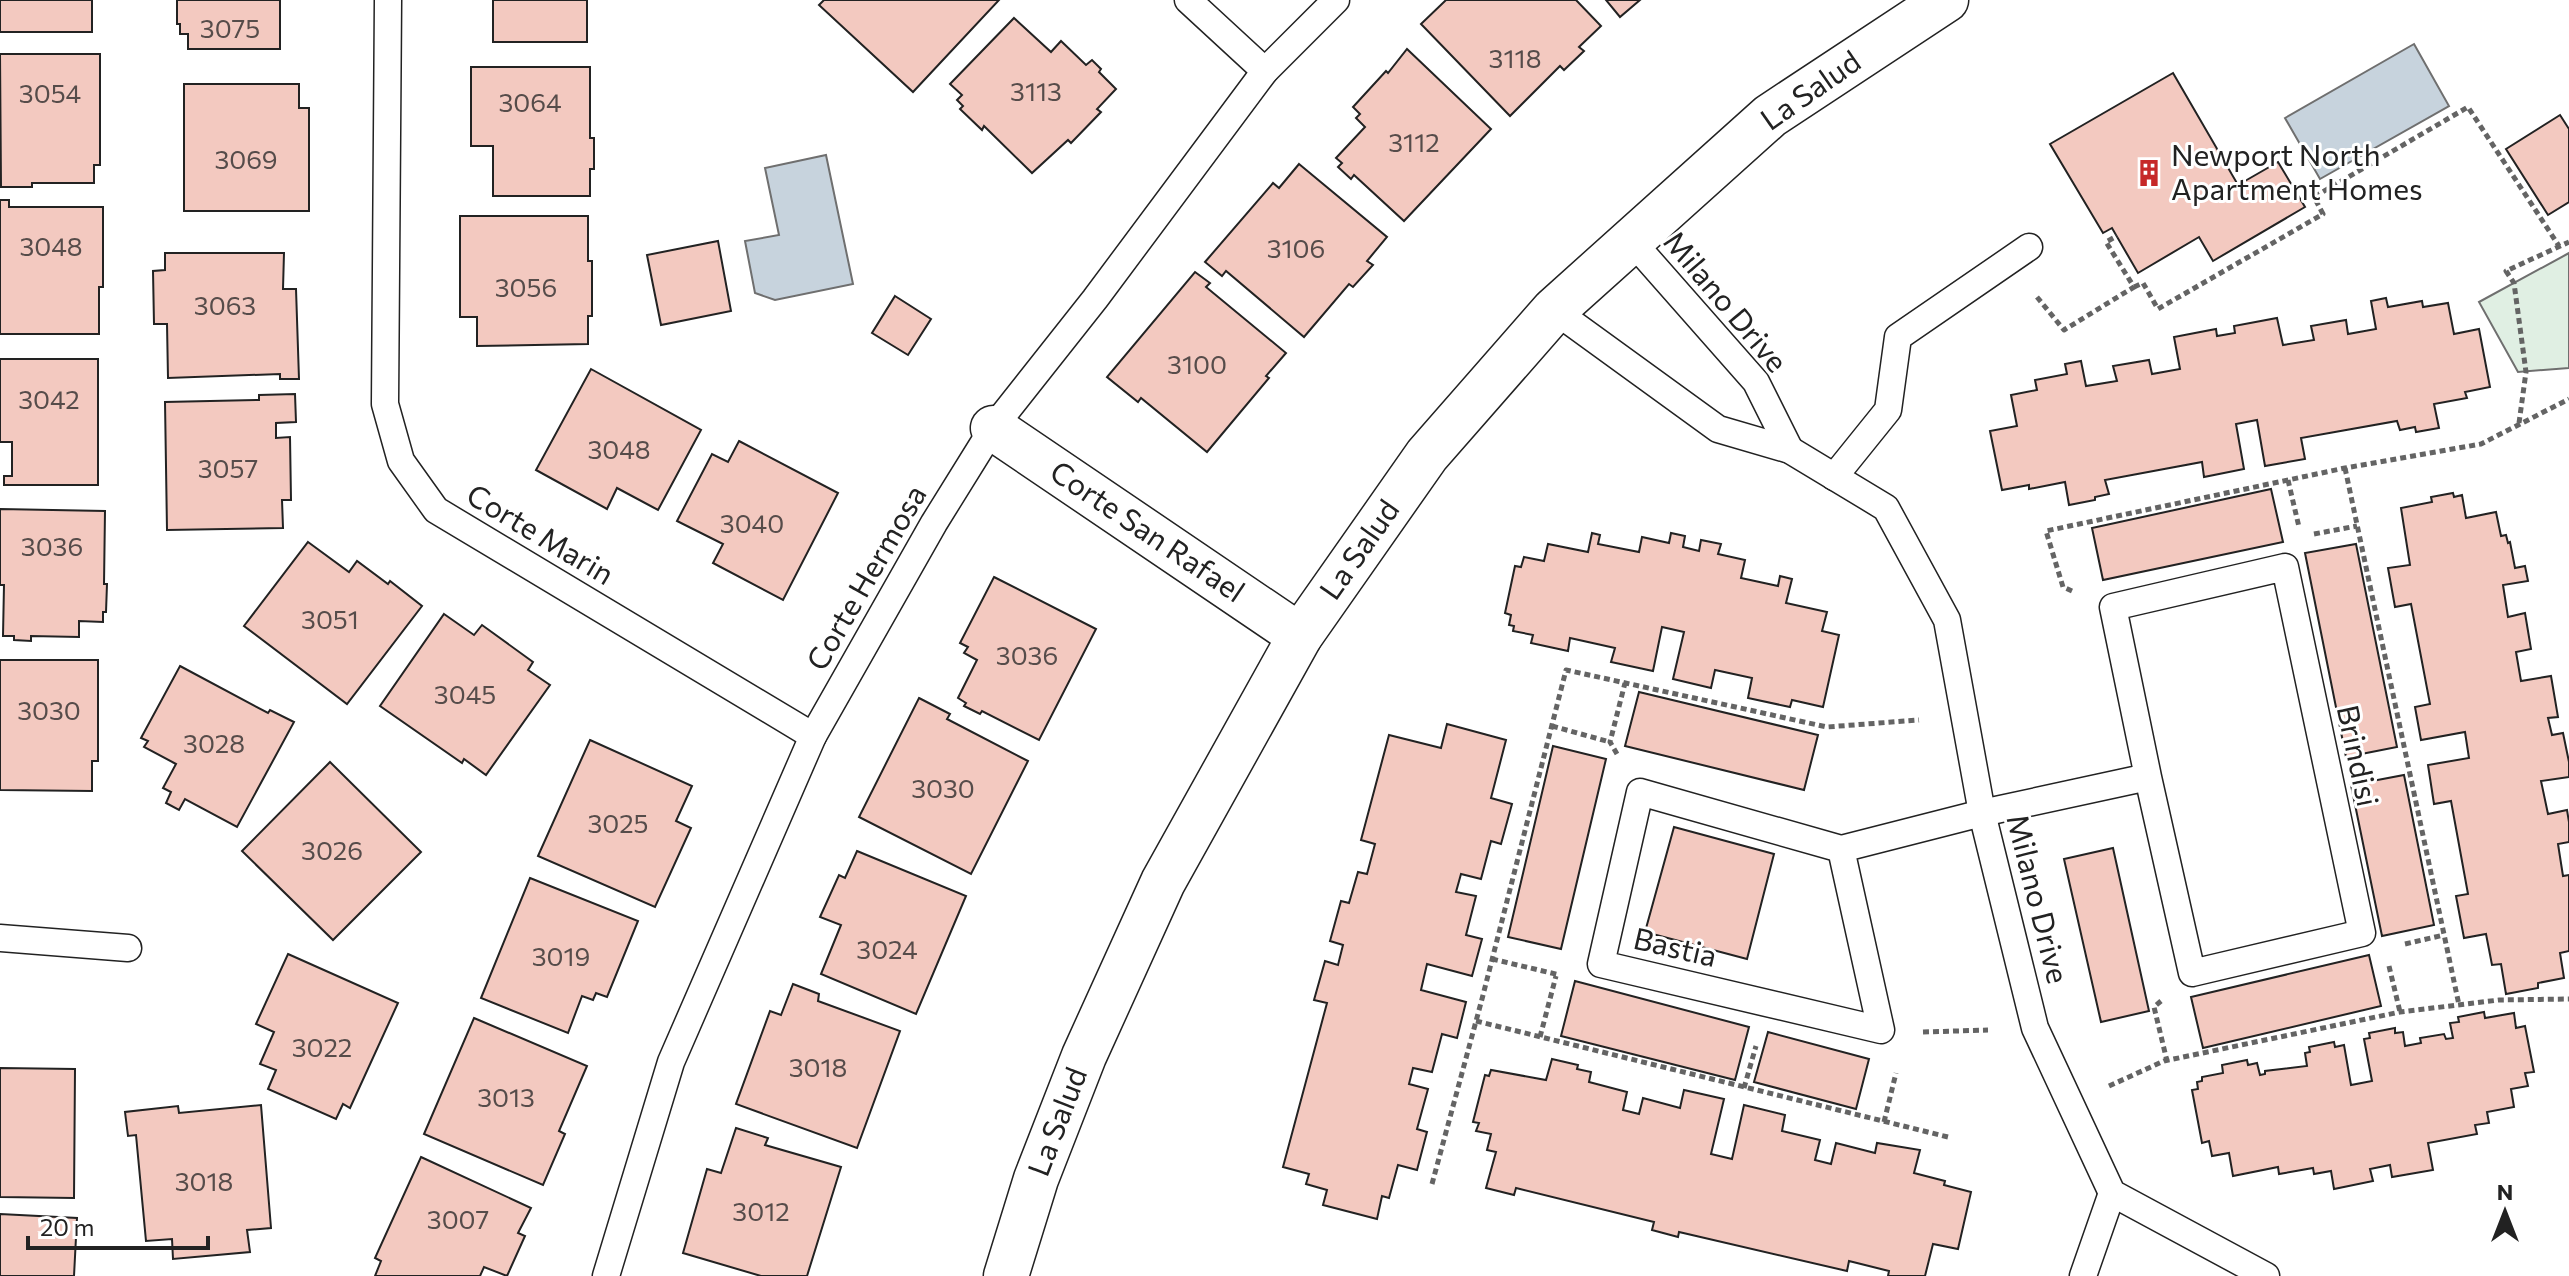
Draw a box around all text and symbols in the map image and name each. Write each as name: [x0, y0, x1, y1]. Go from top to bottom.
house number: 3075: [200, 12, 260, 43]
street label: La Salud: [1752, 41, 1867, 137]
house number: 3118: [1489, 42, 1541, 73]
house number: 3113: [1010, 75, 1062, 106]
house number: 3054: [19, 77, 81, 108]
house number: 3064: [498, 86, 562, 117]
house number: 3112: [1388, 126, 1440, 157]
place label: Newport North Apartment Homes: [2171, 135, 2423, 206]
house number: 3069: [214, 143, 278, 174]
building icon: Newport North Apartment Homes: [2134, 158, 2164, 188]
street label: Milano Drive: [1657, 222, 1797, 379]
house number: 3048: [19, 230, 83, 261]
house number: 3106: [1267, 232, 1325, 263]
house number: 3056: [495, 271, 557, 302]
house number: 3063: [194, 289, 256, 320]
house number: 3100: [1167, 348, 1227, 379]
house number: 3042: [18, 383, 80, 414]
house number: 3048: [587, 433, 651, 464]
street label: Corte San Rafael: [1044, 451, 1253, 609]
house number: 3057: [198, 452, 258, 483]
street label: Corte Marin: [461, 474, 622, 591]
street label: Corte Hermosa: [797, 478, 933, 676]
street label: La Salud: [1310, 491, 1406, 606]
house number: 3040: [720, 507, 784, 538]
house number: 3036: [21, 530, 83, 561]
house number: 3051: [301, 603, 359, 634]
house number: 3036: [996, 639, 1058, 670]
house number: 3045: [434, 678, 496, 709]
house number: 3030: [17, 694, 81, 725]
street label: Brindisi: [2331, 701, 2388, 810]
house number: 3028: [183, 727, 245, 758]
house number: 3030: [911, 772, 975, 803]
house number: 3025: [587, 807, 649, 838]
street label: Milano Drive: [2001, 810, 2078, 987]
house number: 3026: [301, 834, 363, 865]
street label: Bastia: [1630, 918, 1721, 973]
house number: 3024: [856, 933, 918, 964]
house number: 3019: [532, 940, 590, 971]
house number: 3022: [292, 1031, 352, 1062]
house number: 3018: [789, 1051, 847, 1082]
street label: La Salud: [1018, 1061, 1093, 1181]
house number: 3013: [477, 1081, 535, 1112]
house number: 3018: [175, 1165, 233, 1196]
north arrow: [2465, 1172, 2545, 1252]
text: N: [2497, 1178, 2513, 1205]
house number: 3012: [732, 1195, 790, 1226]
scale bar: [28, 1200, 208, 1250]
house number: 3007: [427, 1203, 489, 1234]
text: 20 m: [40, 1212, 94, 1241]

